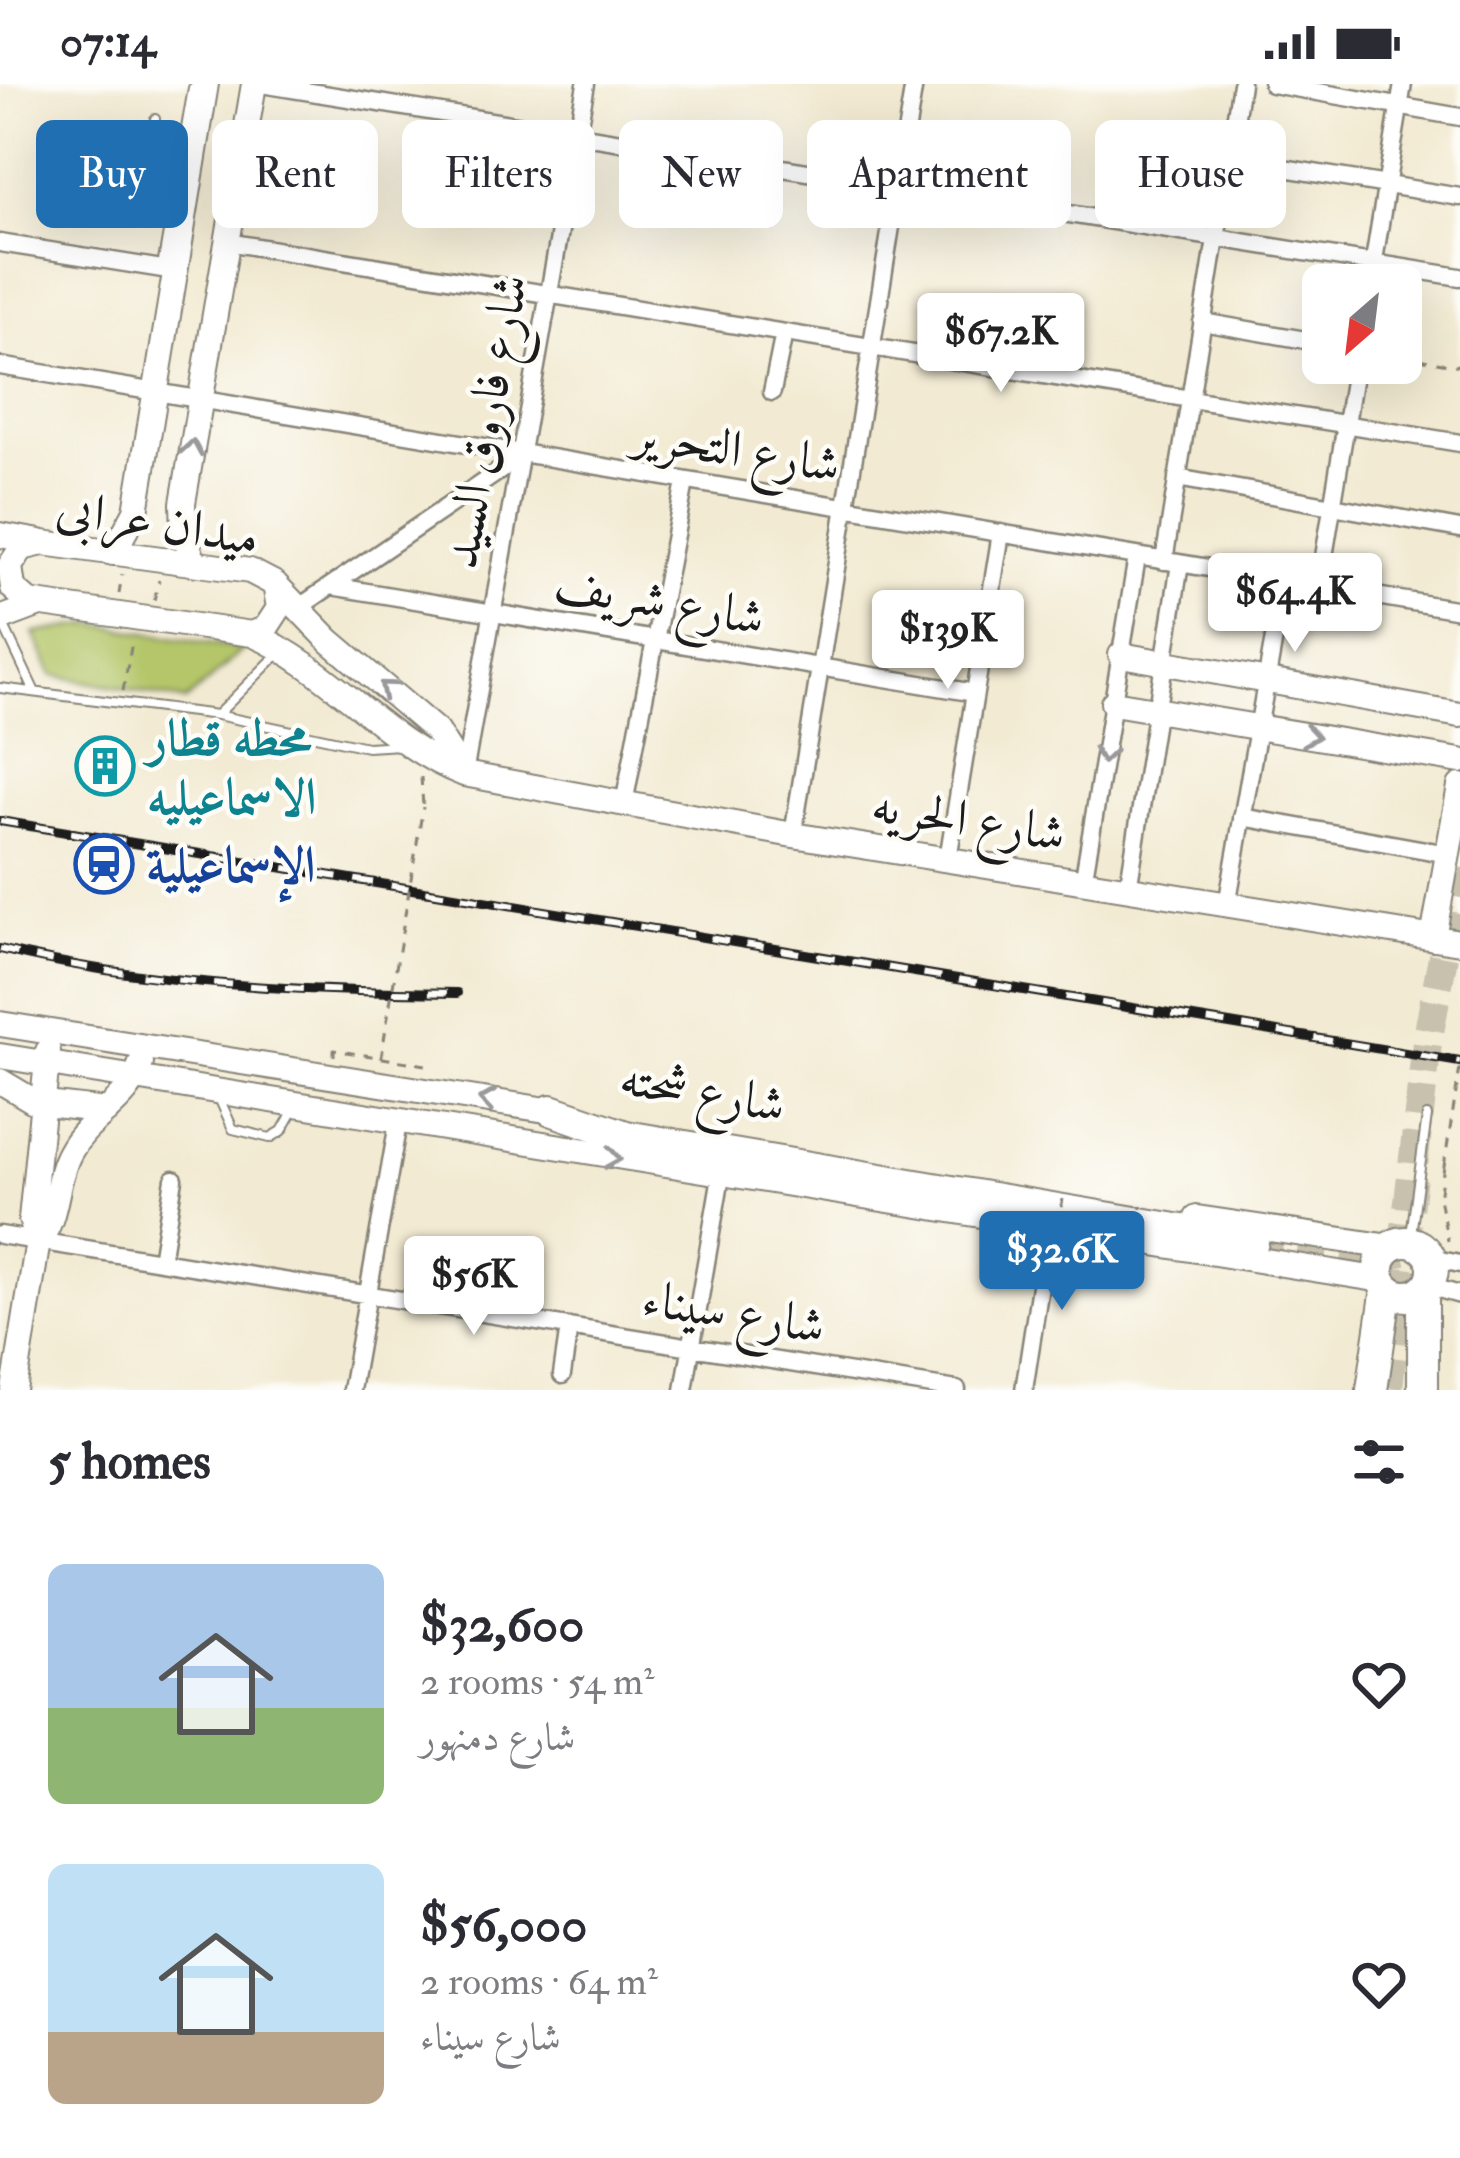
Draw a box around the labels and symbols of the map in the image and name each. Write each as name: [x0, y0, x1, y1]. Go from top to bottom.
north arrow: [1302, 264, 1422, 384]
street label: شارع فاروق السيد: [429, 269, 552, 575]
pin: $67.2K: [903, 293, 1099, 395]
street label: شارع التحرير: [622, 401, 845, 507]
one-way arrow: [179, 438, 204, 458]
street label: ميدان عرابى: [51, 475, 264, 574]
street label: شارع شريف: [548, 551, 770, 660]
pin: $64.4K: [1197, 553, 1393, 655]
pin: $139K: [864, 590, 1032, 692]
one-way arrow: [378, 681, 400, 703]
place label: محطه قطار الاسماعيليه: [142, 707, 317, 830]
one-way arrow: [1301, 722, 1321, 748]
building icon: محطه قطار الاسماعيليه: [74, 735, 136, 797]
one-way arrow: [1092, 745, 1118, 765]
street label: شارع الحريه: [866, 773, 1070, 876]
station icon: الإسماعيلية: [73, 833, 135, 895]
place label: الإسماعيلية: [146, 834, 316, 903]
street label: شارع شحته: [613, 1046, 790, 1147]
one-way arrow: [477, 1089, 497, 1114]
one-way arrow: [602, 1144, 622, 1169]
pin: $32.6K: [964, 1211, 1160, 1313]
pin: $56K: [403, 1236, 545, 1338]
street label: شارع سيناء: [636, 1267, 830, 1368]

